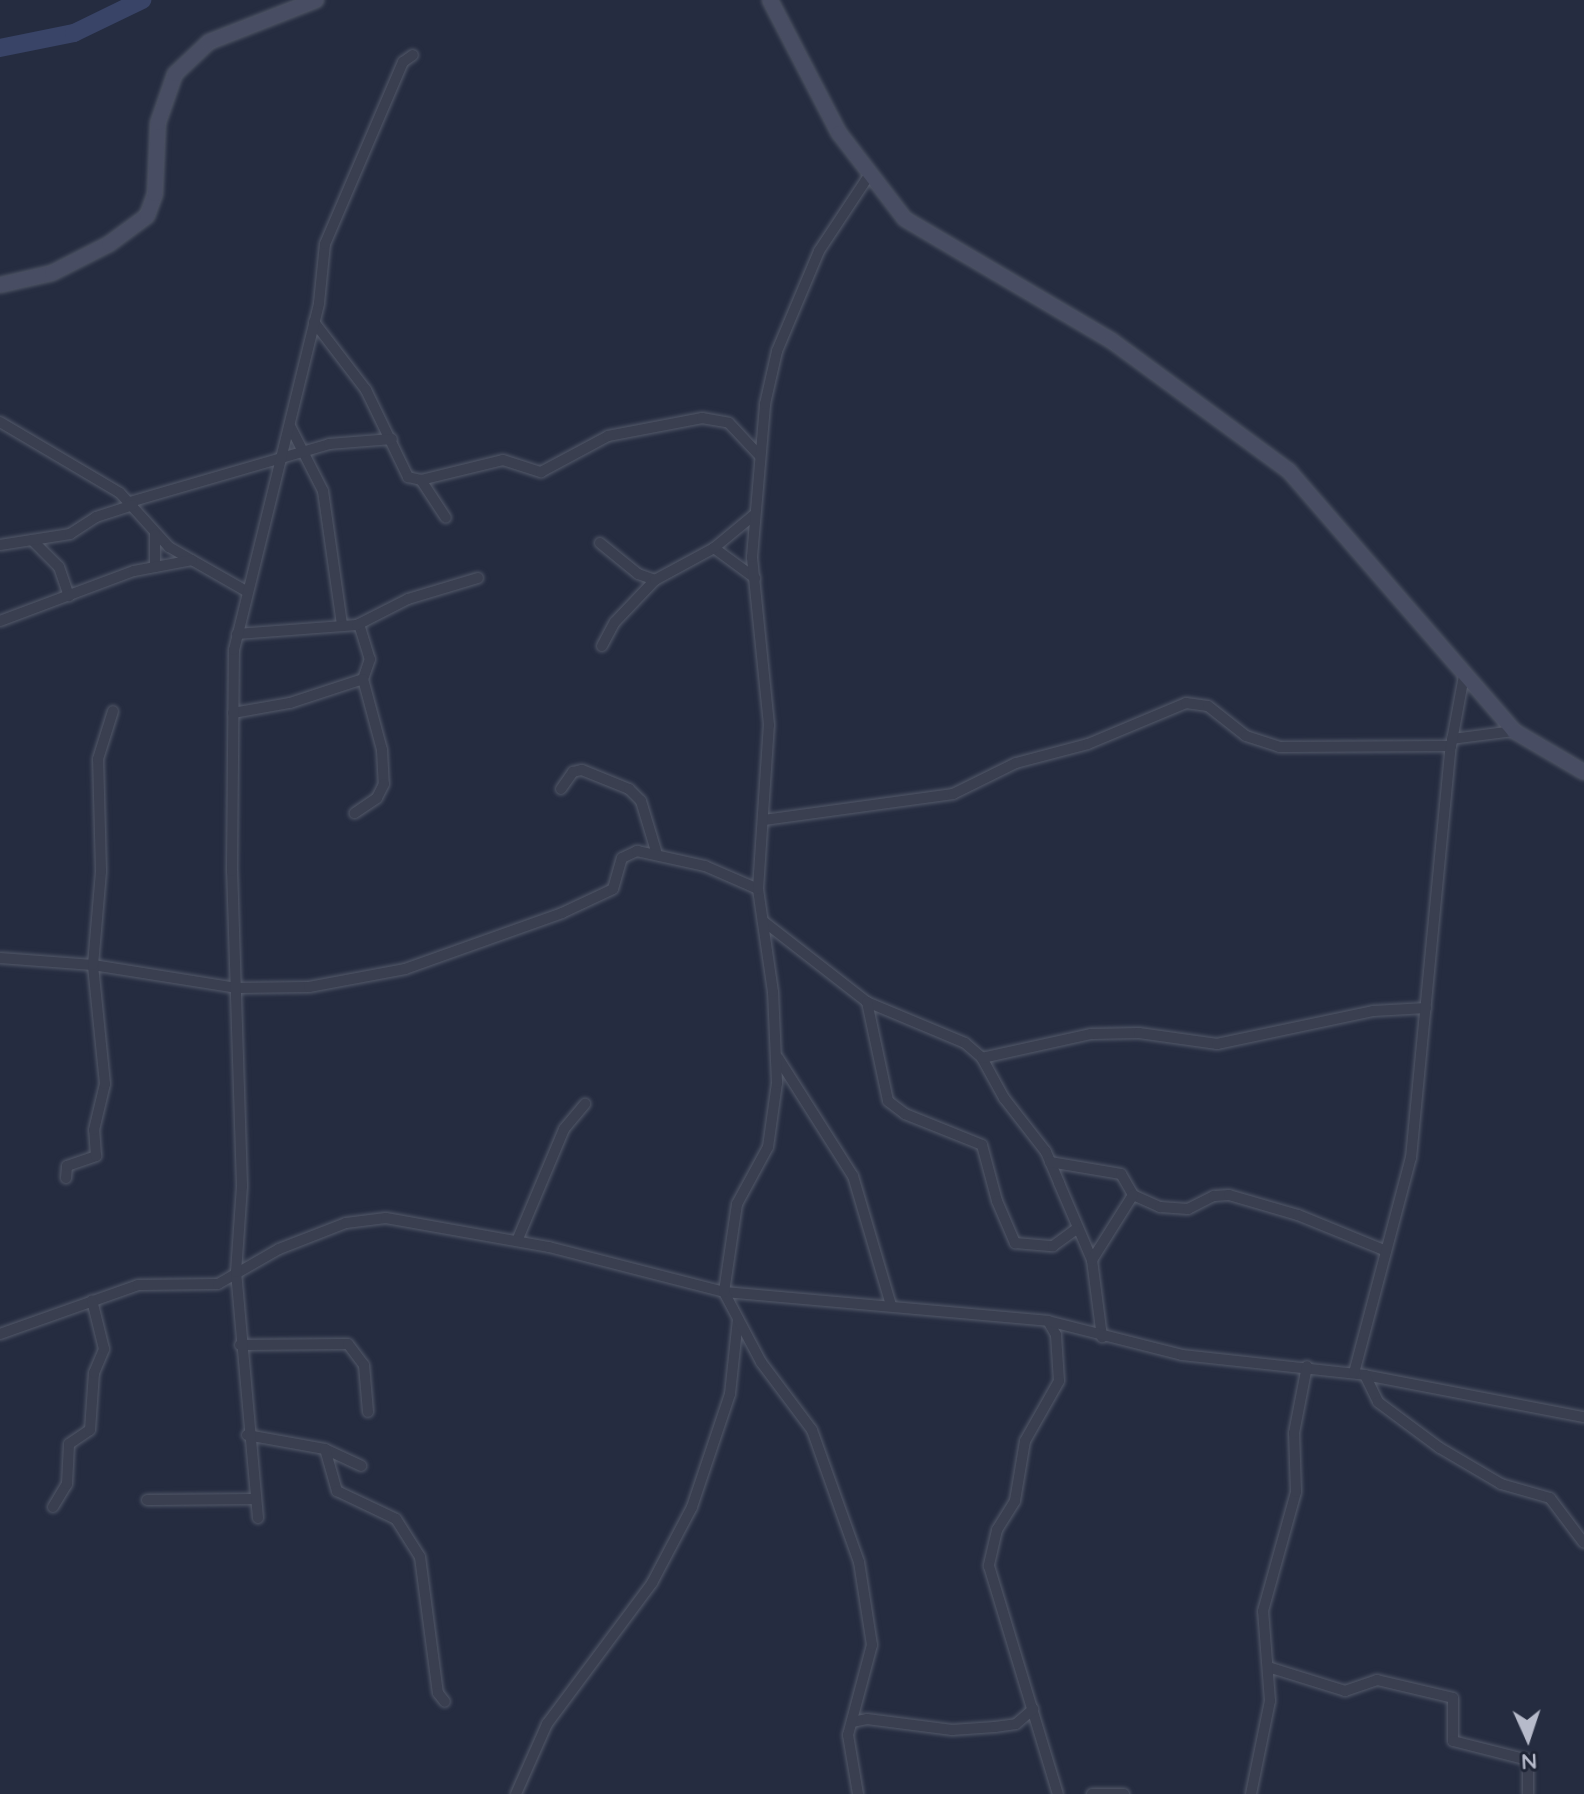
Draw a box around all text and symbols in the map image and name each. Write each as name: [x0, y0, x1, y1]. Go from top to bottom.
north arrow: [1488, 1698, 1568, 1778]
text: N: [1520, 1748, 1538, 1776]

